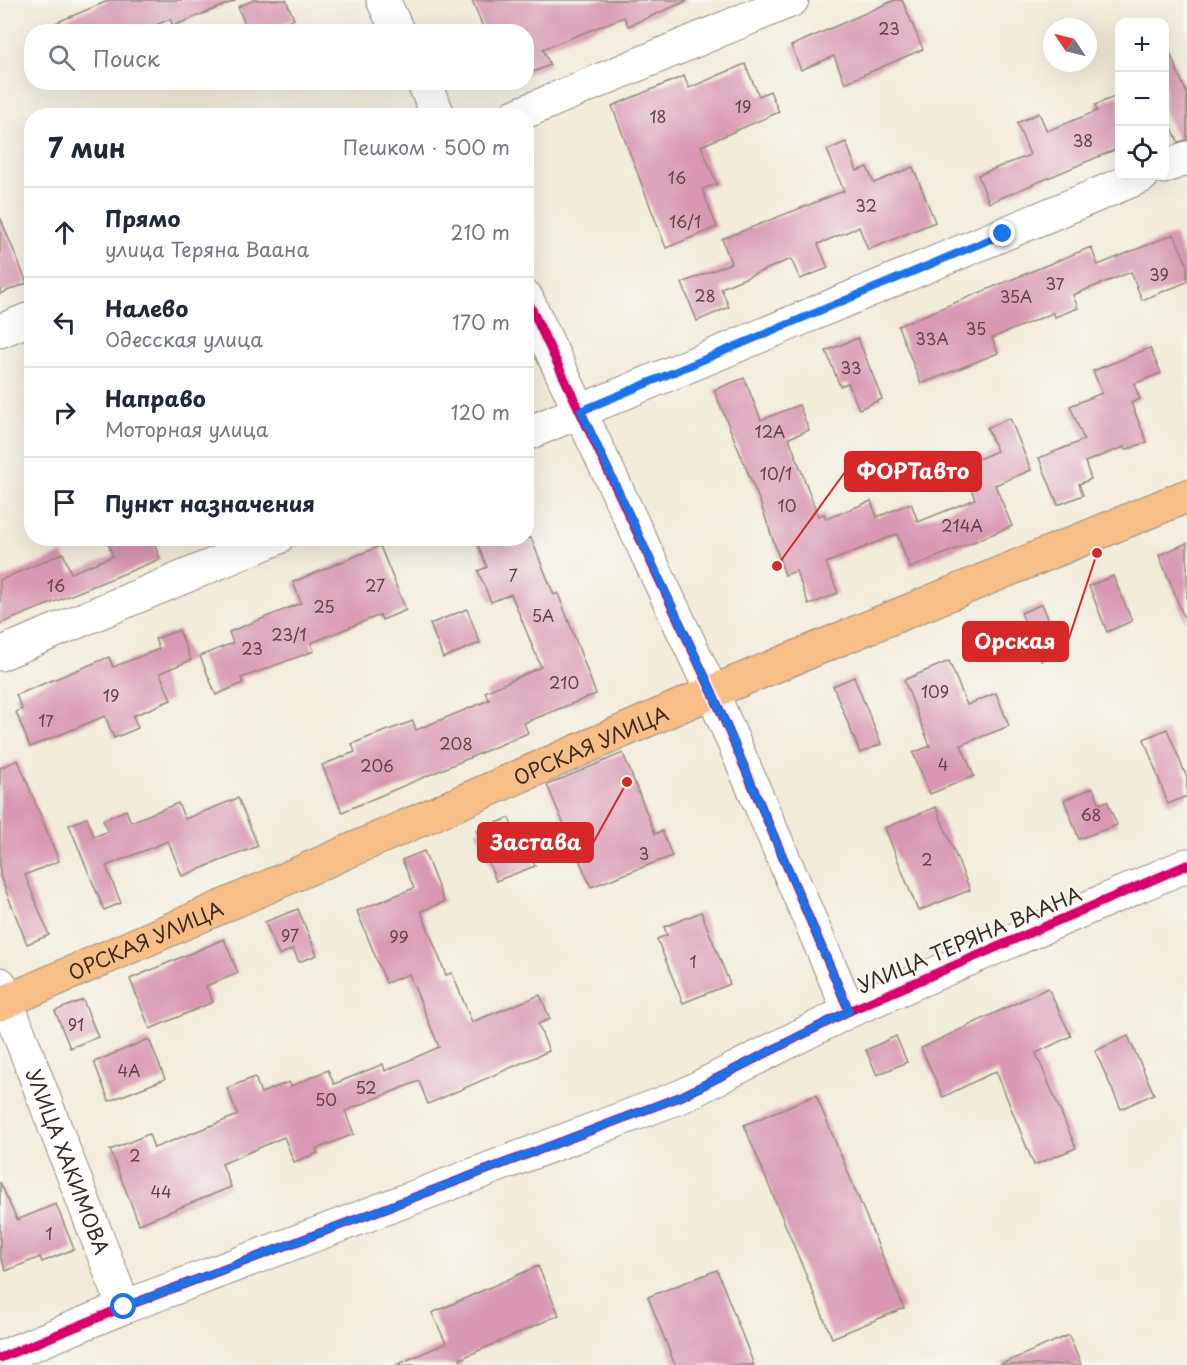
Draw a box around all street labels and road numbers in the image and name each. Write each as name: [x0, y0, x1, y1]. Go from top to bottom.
street label: ОРСКАЯ УЛИЦА: [508, 698, 673, 792]
street label: УЛИЦА ТЕРЯНА ВААНА: [852, 878, 1086, 1000]
street label: ОРСКАЯ УЛИЦА: [63, 893, 228, 987]
street label: УЛИЦА ХАКИМОВА: [19, 1064, 117, 1259]

